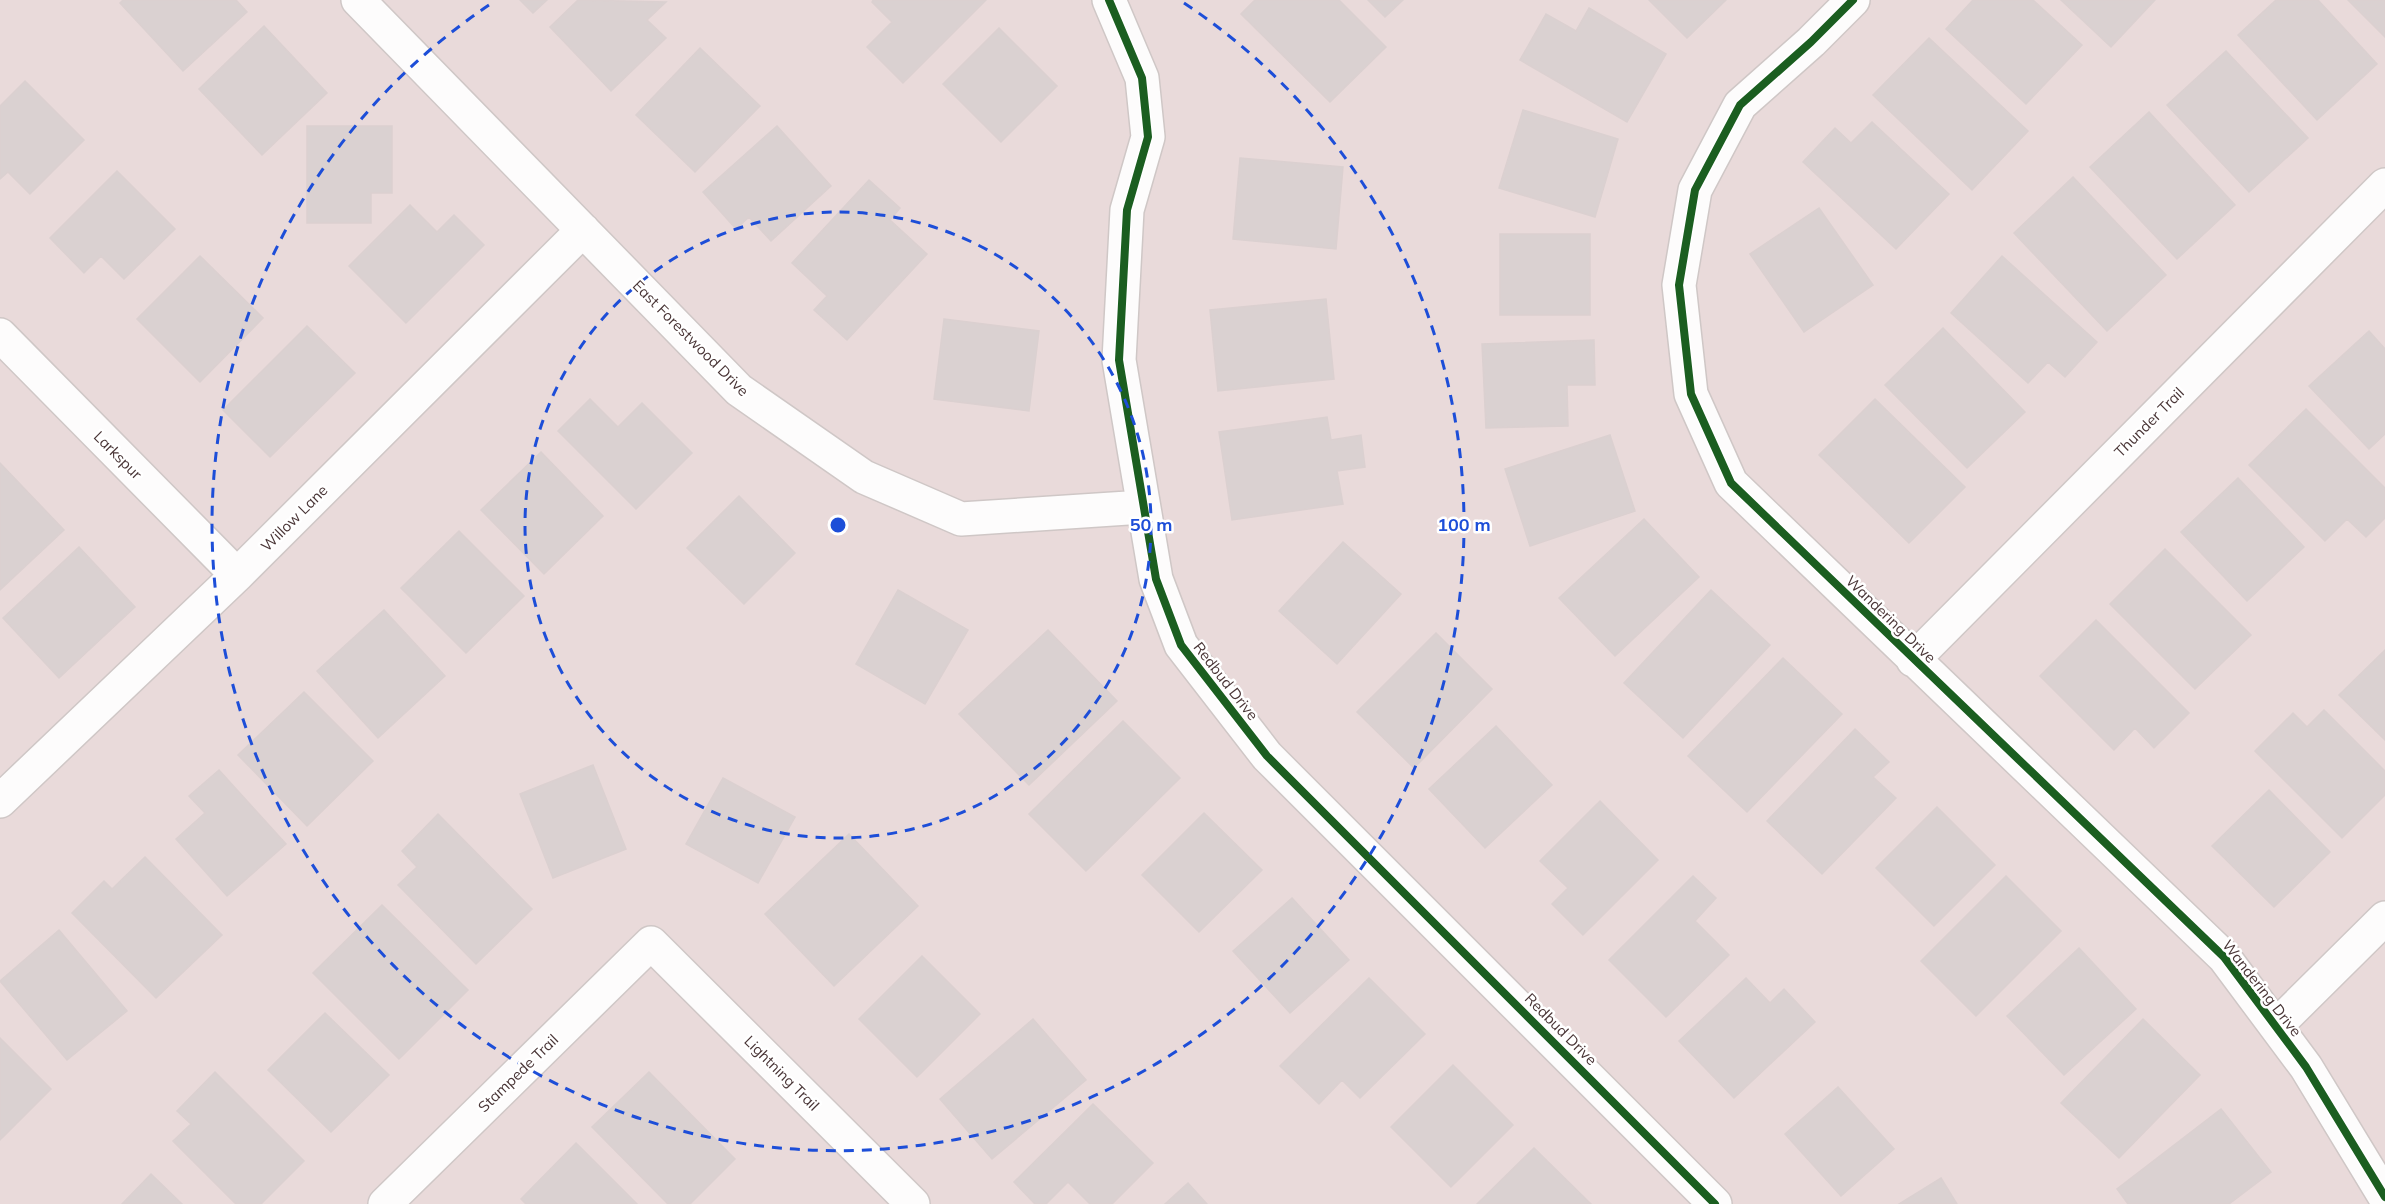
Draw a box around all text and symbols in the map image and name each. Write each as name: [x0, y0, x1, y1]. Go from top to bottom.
street label: East Forestwood Drive: [629, 276, 753, 400]
street label: Thunder Trail: [2110, 383, 2188, 461]
street label: Larkspur: [90, 427, 147, 484]
street label: Willow Lane: [257, 481, 331, 555]
text: 50 m: [1130, 513, 1172, 536]
text: 100 m: [1437, 513, 1491, 536]
centre of rings: [828, 515, 848, 535]
street label: Wandering Drive: [1842, 571, 1940, 667]
street label: Redbud Drive: [1190, 638, 1262, 724]
street label: Wandering Drive: [2218, 936, 2306, 1040]
street label: Redbud Drive: [1521, 989, 1601, 1069]
street label: Stampede Trail: [474, 1030, 562, 1116]
street label: Lightning Trail: [741, 1032, 823, 1114]

